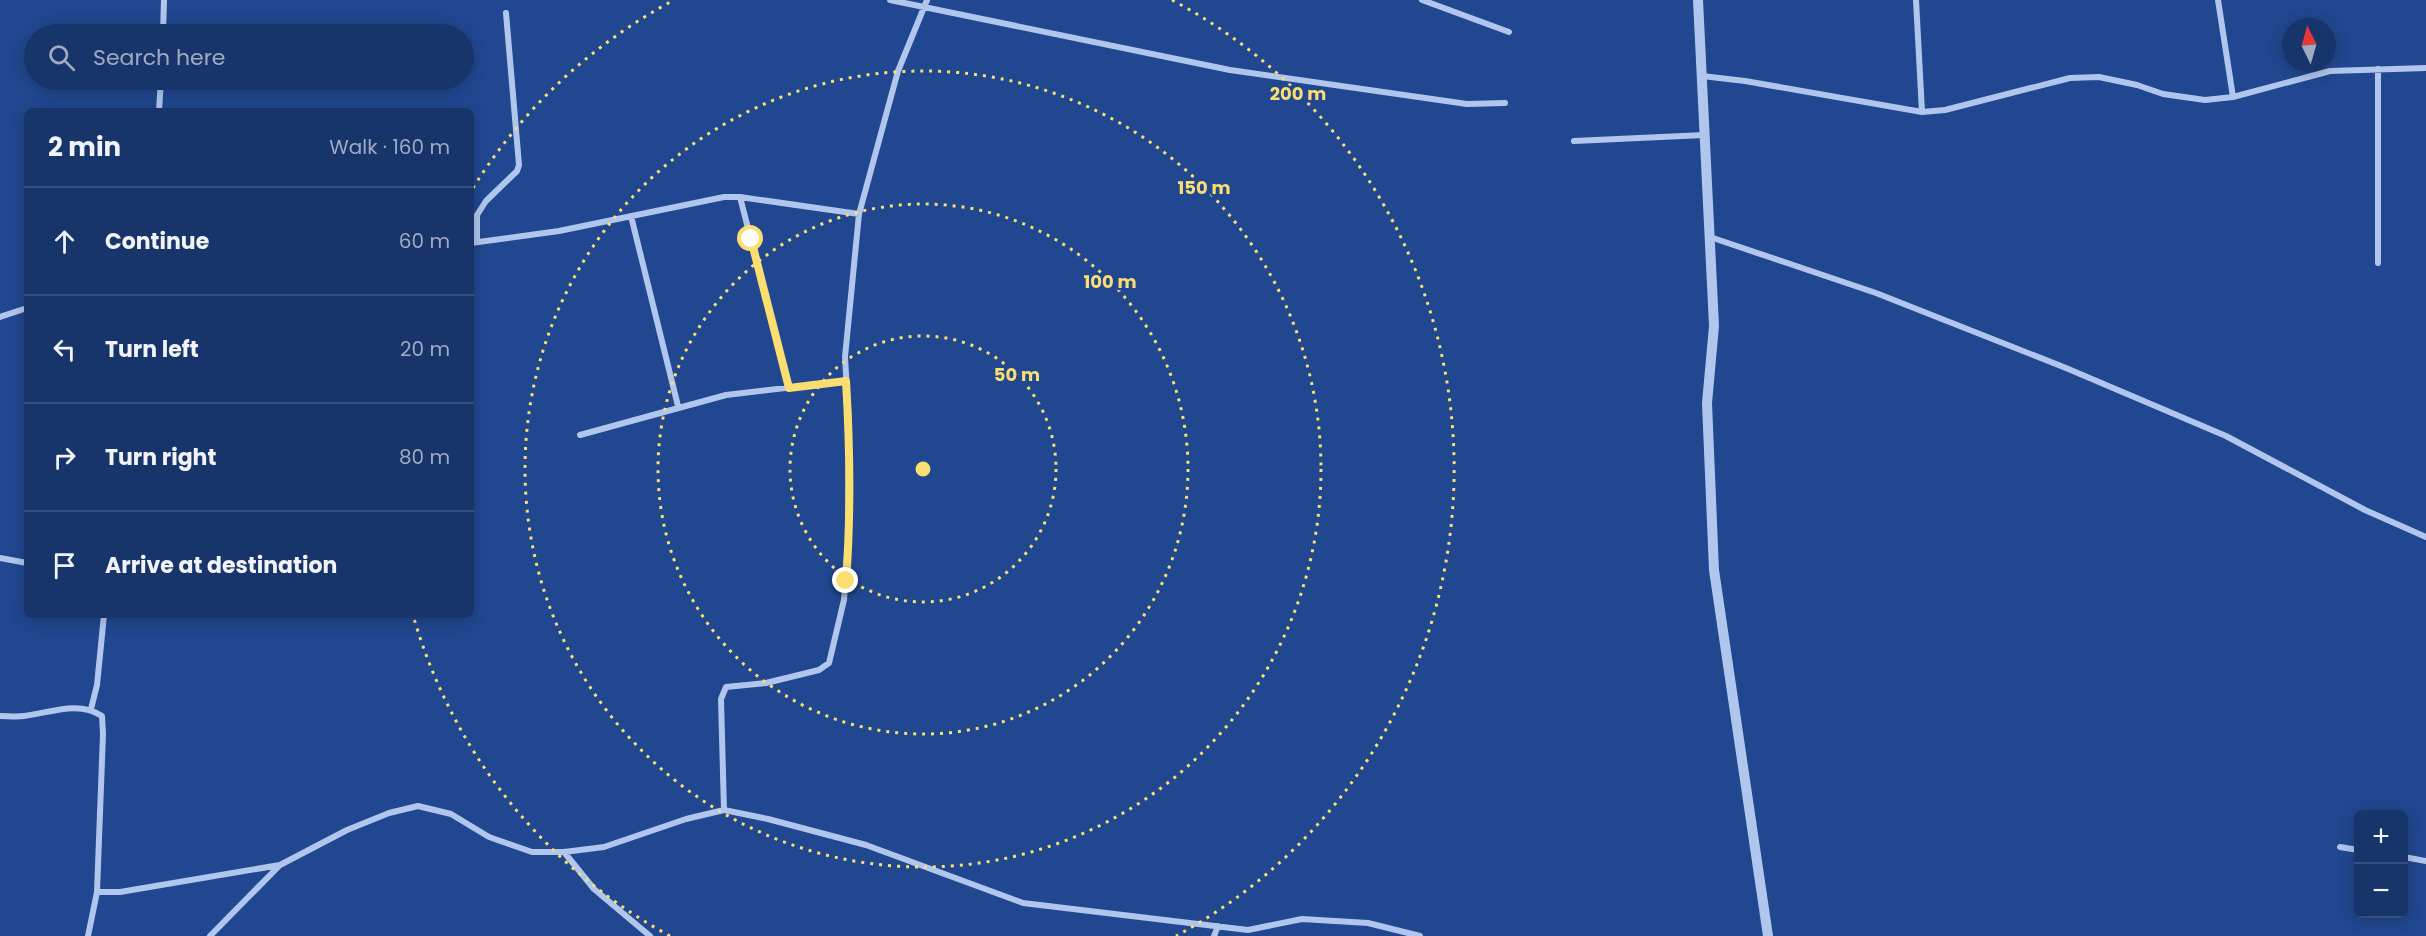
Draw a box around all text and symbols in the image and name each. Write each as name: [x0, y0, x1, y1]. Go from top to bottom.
north arrow: [2282, 18, 2336, 72]
search box: [24, 24, 474, 90]
icon: search: [45, 41, 78, 74]
text: Search here: [93, 42, 226, 73]
text: 200 m: [1270, 81, 1326, 106]
text: 2 min: [48, 129, 121, 165]
text: Walk · 160 m: [329, 133, 450, 161]
text: 150 m: [1177, 175, 1231, 200]
icon: ahead: [48, 225, 81, 258]
route start: [737, 225, 763, 251]
text: Continue: [105, 226, 209, 257]
text: 60 m: [399, 227, 450, 255]
text: 100 m: [1083, 269, 1137, 294]
icon: left: [48, 333, 81, 366]
text: Turn left: [105, 334, 199, 365]
text: 20 m: [400, 335, 450, 363]
text: 50 m: [994, 362, 1040, 387]
icon: right: [48, 441, 81, 474]
text: Turn right: [105, 442, 216, 473]
text: 80 m: [399, 443, 450, 471]
centre of rings: [913, 459, 933, 479]
icon: arrive: [48, 549, 81, 582]
text: Arrive at destination: [105, 550, 337, 581]
route end: [832, 567, 858, 593]
map controls: [2354, 810, 2408, 918]
button: +: [2354, 810, 2408, 864]
button: −: [2354, 864, 2408, 918]

